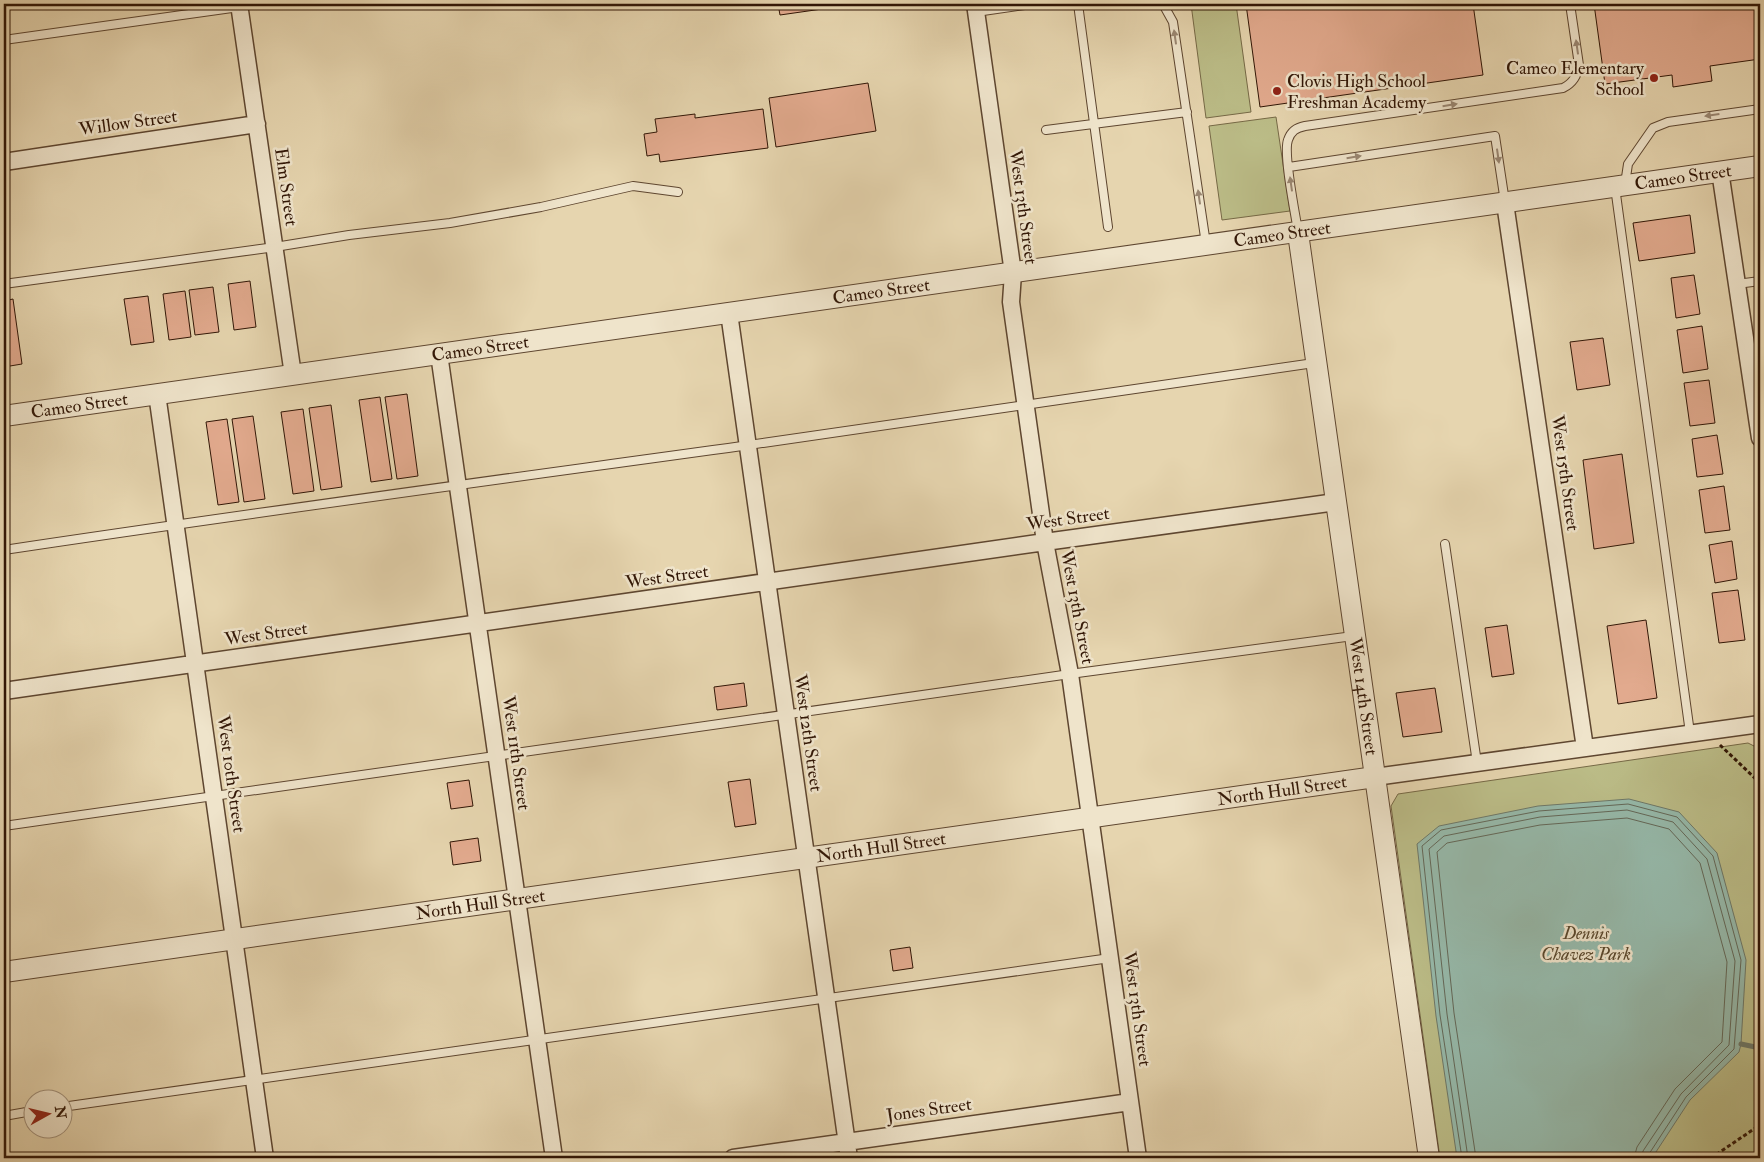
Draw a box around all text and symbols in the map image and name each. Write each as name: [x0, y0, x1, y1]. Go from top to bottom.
one-way arrow: [1171, 28, 1179, 44]
one-way arrow: [1572, 38, 1580, 54]
place label: Cameo Elementary School: [1506, 57, 1645, 101]
place label: Clovis High School Freshman Academy: [1287, 70, 1427, 114]
marker: Cameo Elementary School: [1648, 72, 1660, 84]
marker: Clovis High School Freshman Academy: [1271, 85, 1283, 97]
one-way arrow: [1442, 101, 1458, 109]
street label: Willow Street: [76, 105, 179, 141]
one-way arrow: [1704, 112, 1720, 120]
street label: Elm Street: [269, 146, 303, 228]
street label: West 13th Street: [1003, 147, 1042, 266]
one-way arrow: [1494, 148, 1502, 164]
one-way arrow: [1346, 153, 1362, 161]
street label: Cameo Street: [1633, 159, 1733, 195]
one-way arrow: [1287, 176, 1295, 192]
one-way arrow: [1195, 189, 1203, 205]
street label: Cameo Street: [1232, 216, 1332, 252]
street label: Cameo Street: [831, 273, 931, 309]
street label: Cameo Street: [430, 330, 530, 366]
street label: Cameo Street: [29, 387, 129, 424]
street label: West 15th Street: [1545, 413, 1585, 533]
street label: West Street: [1024, 502, 1111, 536]
street label: West 13th Street: [1054, 547, 1099, 666]
street label: West Street: [623, 560, 710, 594]
street label: West Street: [222, 617, 309, 651]
street label: West 14th Street: [1344, 635, 1383, 757]
street label: West 12th Street: [788, 672, 828, 793]
street label: West 11th Street: [496, 693, 535, 812]
street label: West 10th Street: [211, 713, 251, 834]
street label: North Hull Street: [1216, 770, 1349, 811]
street label: North Hull Street: [815, 827, 948, 868]
street label: North Hull Street: [414, 884, 547, 925]
park label: Dennis Chavez Park: [1541, 922, 1631, 966]
street label: West 13th Street: [1117, 949, 1156, 1068]
north arrow: [22, 1090, 72, 1140]
street label: Jones Street: [884, 1093, 973, 1127]
text: N: [51, 1104, 70, 1120]

